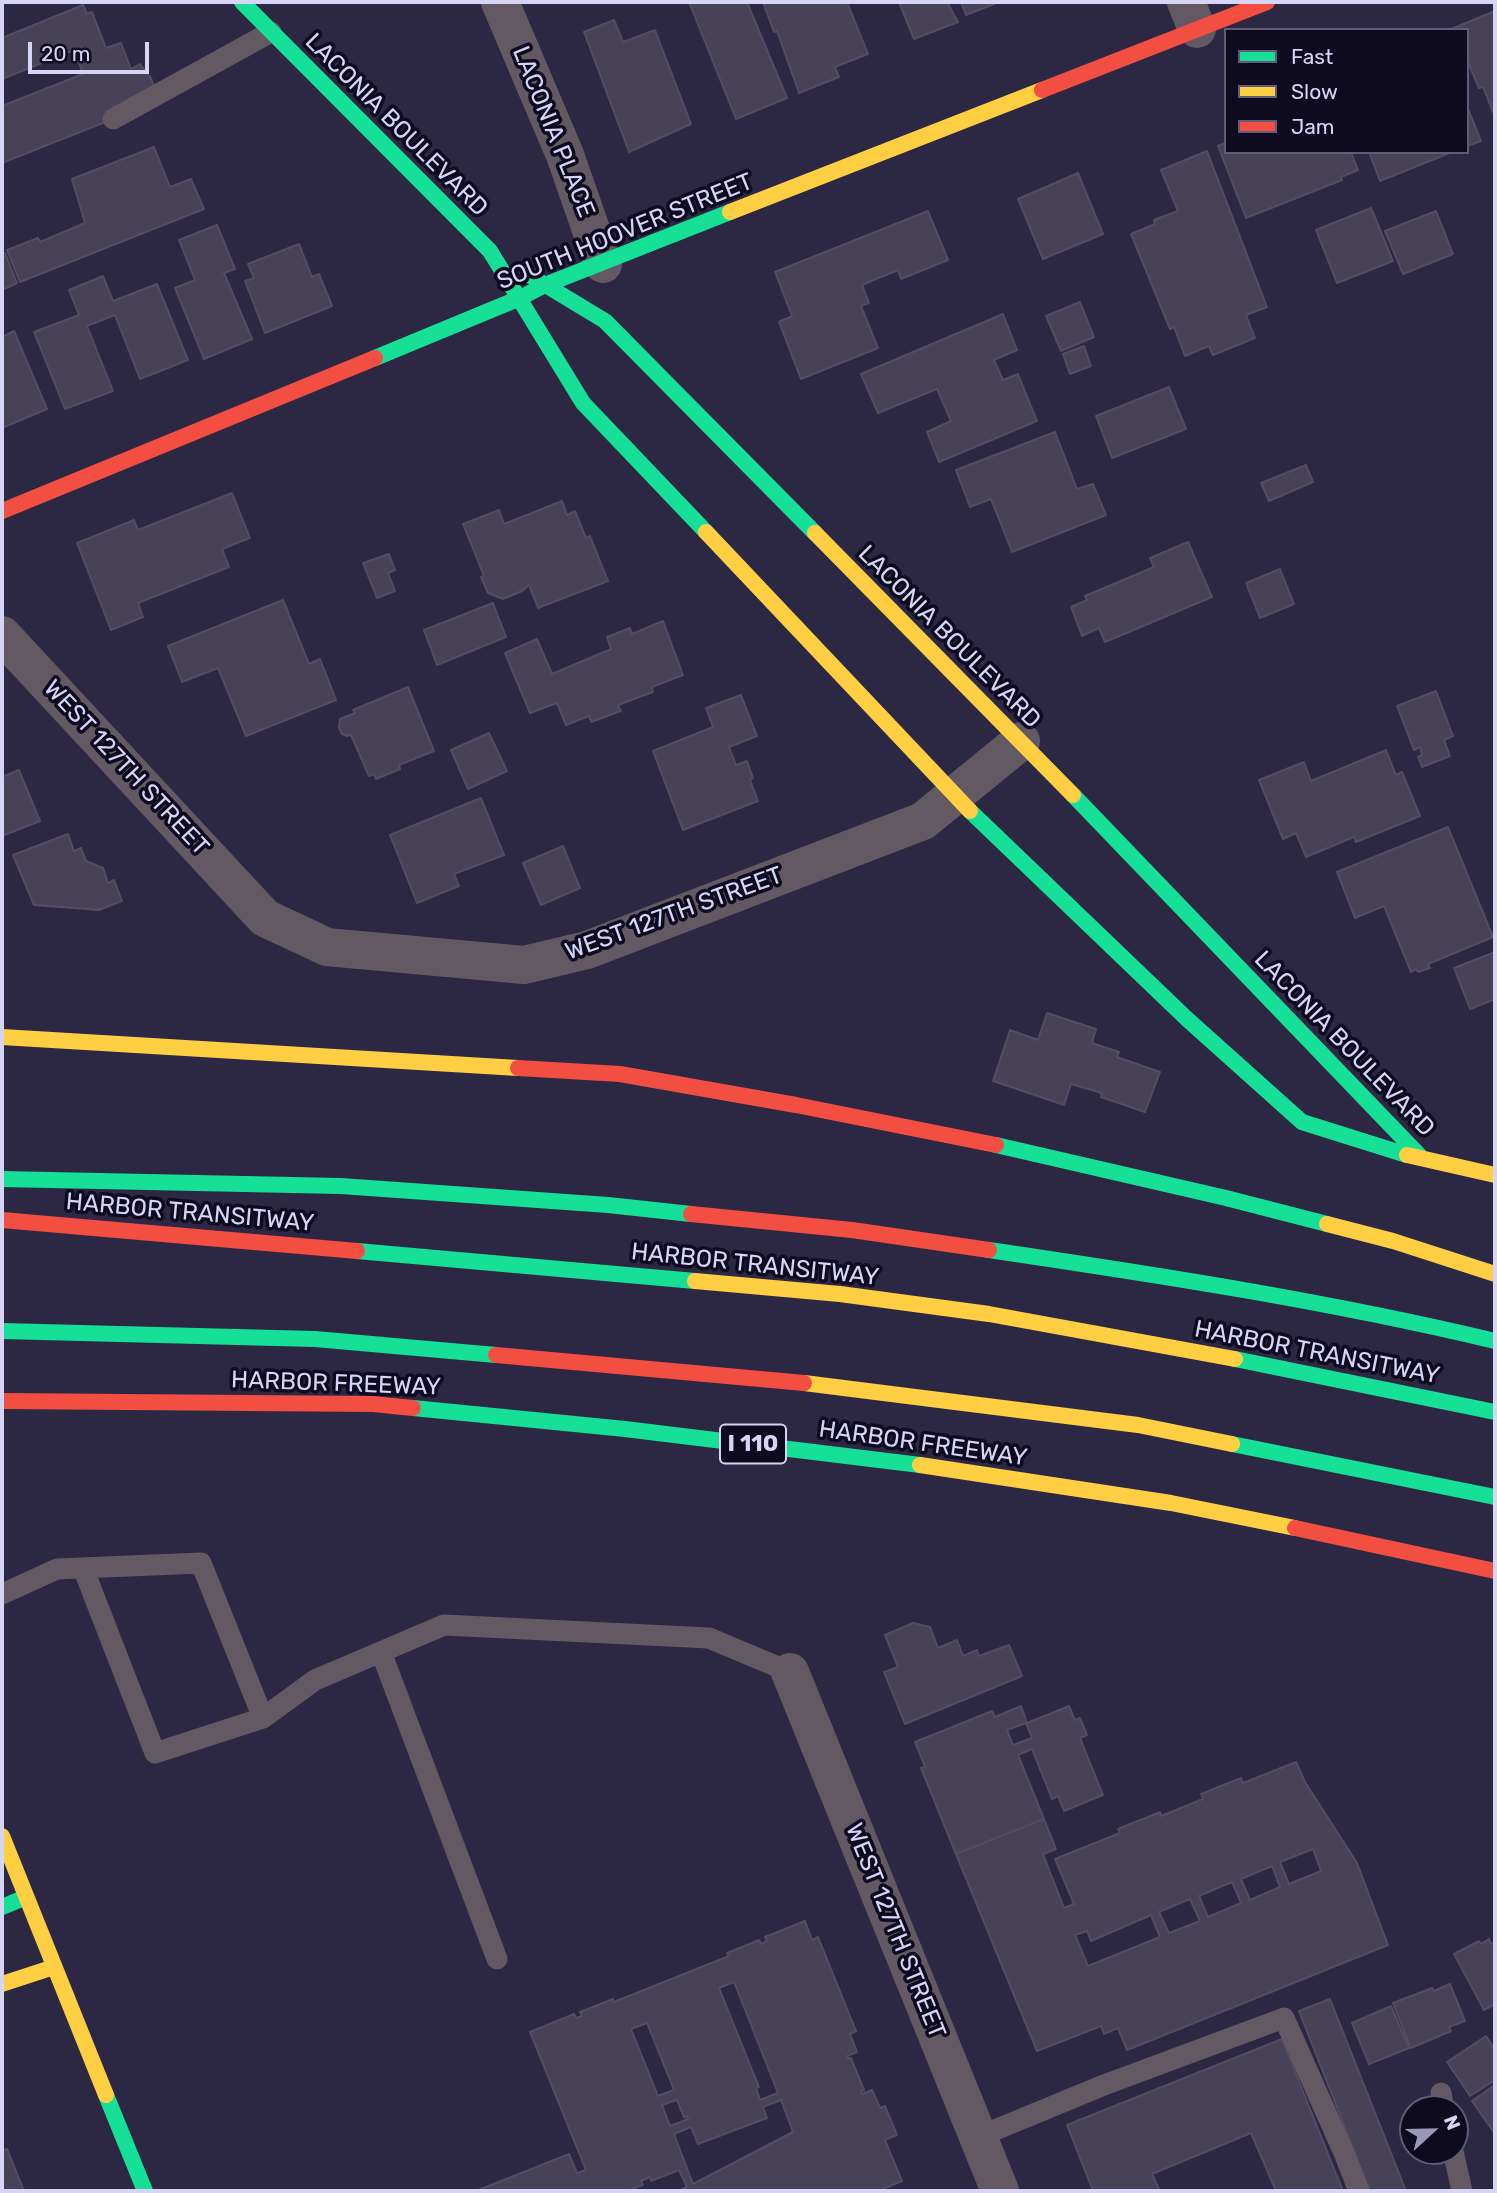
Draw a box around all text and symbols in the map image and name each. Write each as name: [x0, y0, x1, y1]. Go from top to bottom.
scale bar: [32, 28, 152, 72]
street label: LACONIA BOULEVARD: [299, 28, 493, 222]
legend: [1224, 28, 1469, 154]
text: 20 m: [41, 41, 90, 66]
street label: LACONIA PLACE: [506, 42, 600, 222]
text: Fast: [1291, 44, 1333, 69]
text: Slow: [1291, 79, 1338, 104]
text: Jam: [1291, 114, 1335, 139]
street label: SOUTH HOOVER STREET: [493, 167, 757, 297]
street label: LACONIA BOULEVARD: [852, 540, 1046, 734]
street label: WEST 127TH STREET: [37, 674, 215, 862]
street label: WEST 127TH STREET: [561, 861, 787, 967]
street label: LACONIA BOULEVARD: [1248, 945, 1440, 1143]
street label: HARBOR TRANSITWAY: [65, 1188, 315, 1238]
street label: HARBOR TRANSITWAY: [630, 1238, 880, 1292]
street label: HARBOR TRANSITWAY: [1192, 1315, 1442, 1391]
street label: HARBOR FREEWAY: [231, 1366, 441, 1402]
street label: HARBOR FREEWAY: [817, 1415, 1029, 1473]
road number: I 110: [720, 1424, 786, 1464]
street label: WEST 127TH STREET: [839, 1819, 951, 2043]
north arrow: [1399, 2095, 1469, 2165]
text: N: [1439, 2112, 1465, 2133]

